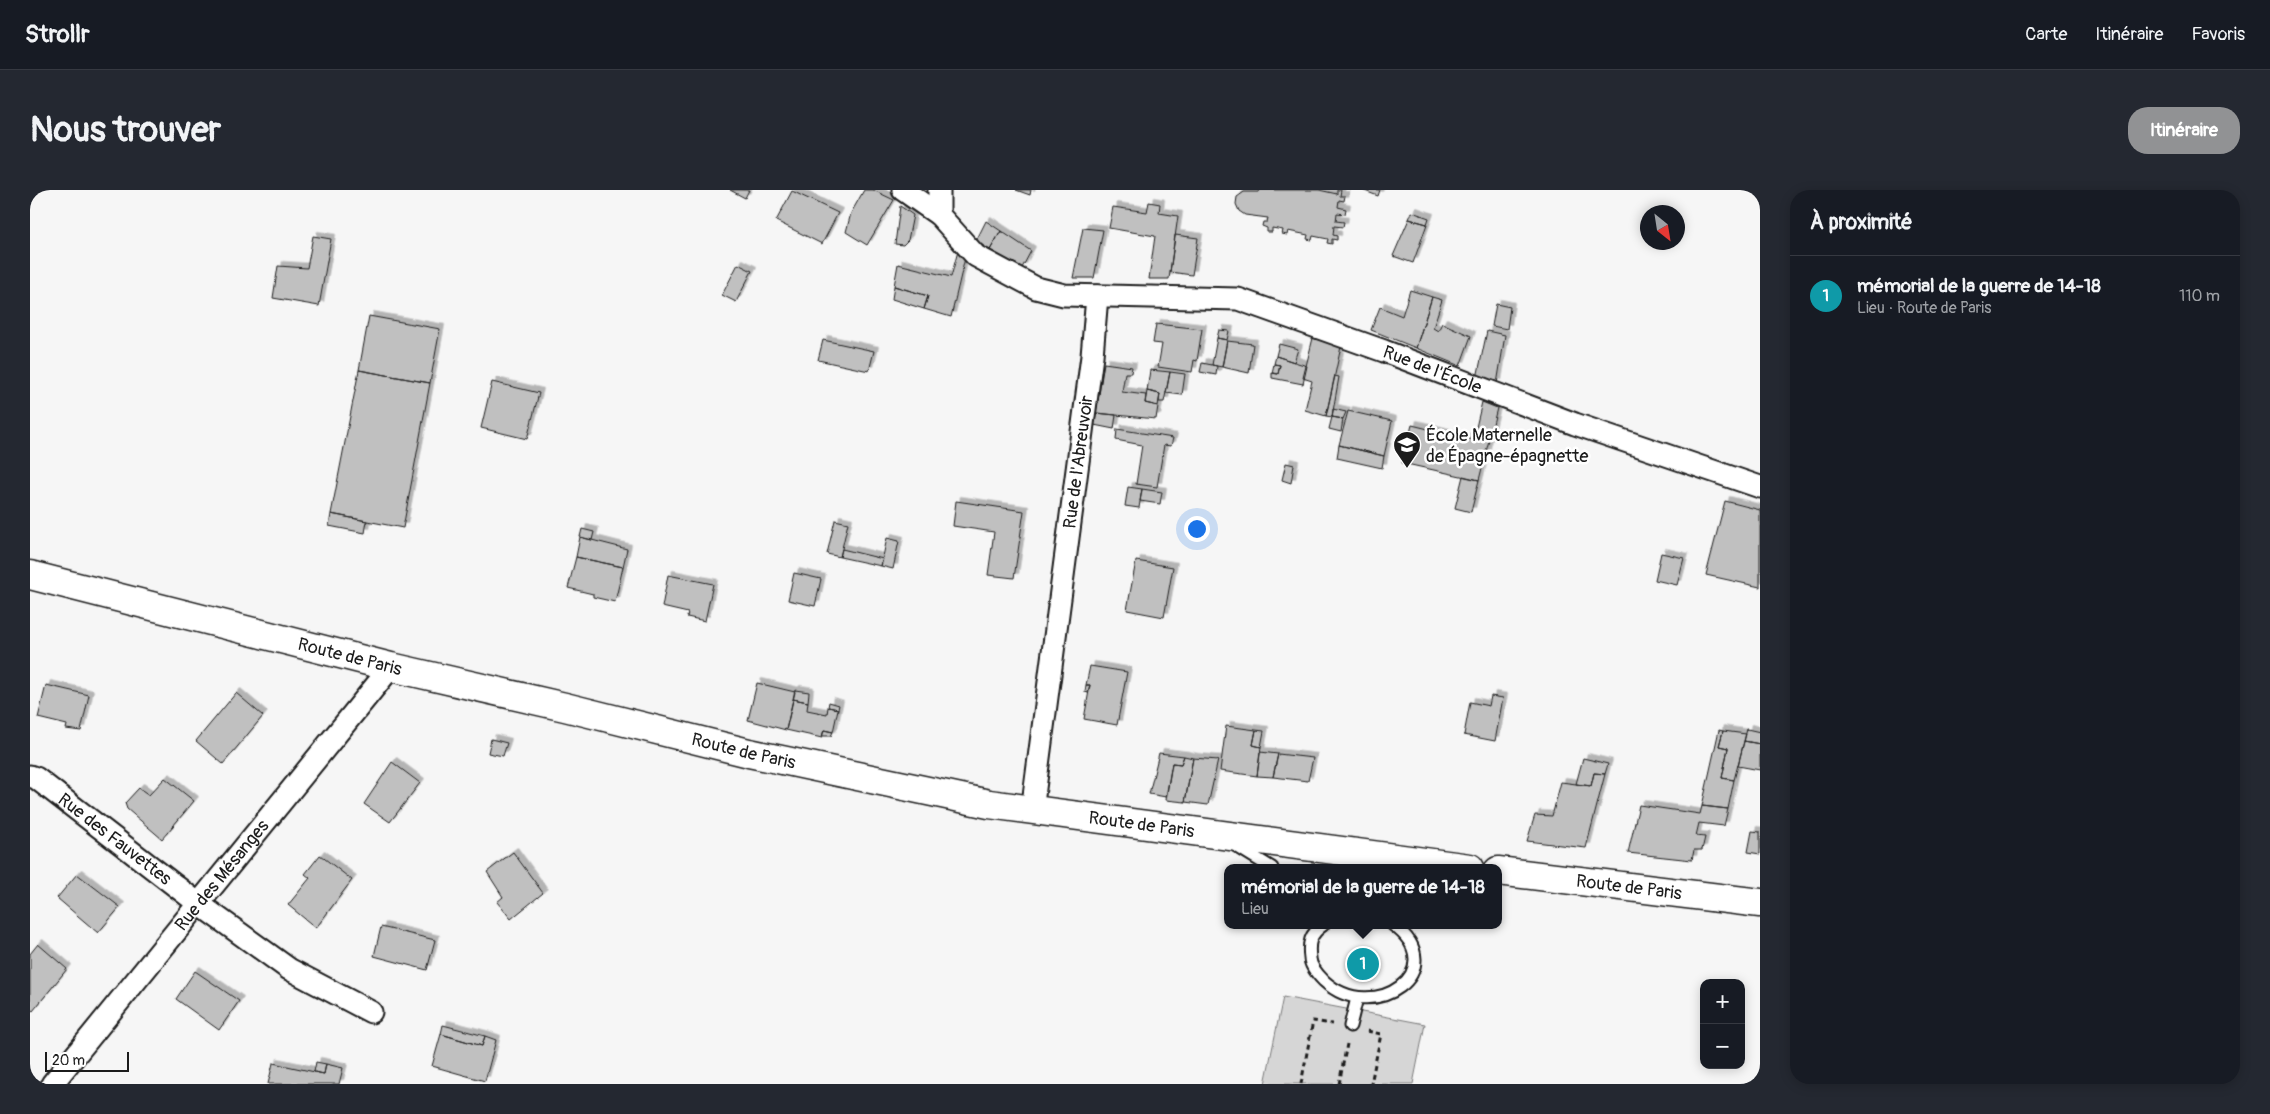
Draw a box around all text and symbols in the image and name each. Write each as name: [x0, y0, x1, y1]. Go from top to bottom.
text: Strollr: [25, 20, 90, 49]
text: Carte: [2025, 23, 2067, 46]
text: Itinéraire: [2095, 23, 2163, 46]
text: Favoris: [2191, 23, 2245, 46]
button: Itinéraire: [2128, 107, 2240, 154]
text: Nous trouver: [30, 108, 221, 152]
north arrow: [1640, 205, 1685, 250]
text: À proximité: [1810, 209, 1913, 236]
text: mémorial de la guerre de 14-18: [1857, 274, 2101, 298]
text: 1: [1823, 286, 1829, 306]
text: 110 m: [2179, 286, 2220, 306]
text: Lieu · Route de Paris: [1857, 298, 1991, 318]
street label: Rue de l'École: [1380, 340, 1485, 399]
street label: Rue de l'Abreuvoir: [1058, 394, 1098, 530]
place label: École Maternelle de Épagne-épagnette: [1426, 424, 1589, 468]
school or university icon: École Maternelle de Épagne-épagnette: [1392, 430, 1422, 469]
your location: [1184, 516, 1210, 542]
street label: Route de Paris: [295, 632, 404, 681]
street label: Route de Paris: [689, 728, 798, 774]
street label: Rue des Fauvettes: [53, 788, 176, 890]
street label: Route de Paris: [1087, 806, 1196, 843]
street label: Rue des Mésanges: [170, 815, 274, 936]
popup: [1224, 864, 1502, 929]
street label: Route de Paris: [1575, 869, 1683, 905]
text: mémorial de la guerre de 14-18: [1241, 875, 1485, 899]
text: Lieu: [1241, 899, 1269, 919]
pin: 1: [1347, 945, 1379, 983]
map controls: [1700, 979, 1745, 1069]
button: +: [1700, 979, 1745, 1024]
button: −: [1700, 1024, 1745, 1069]
scale bar: [45, 1049, 129, 1072]
text: 20 m: [52, 1052, 85, 1069]

